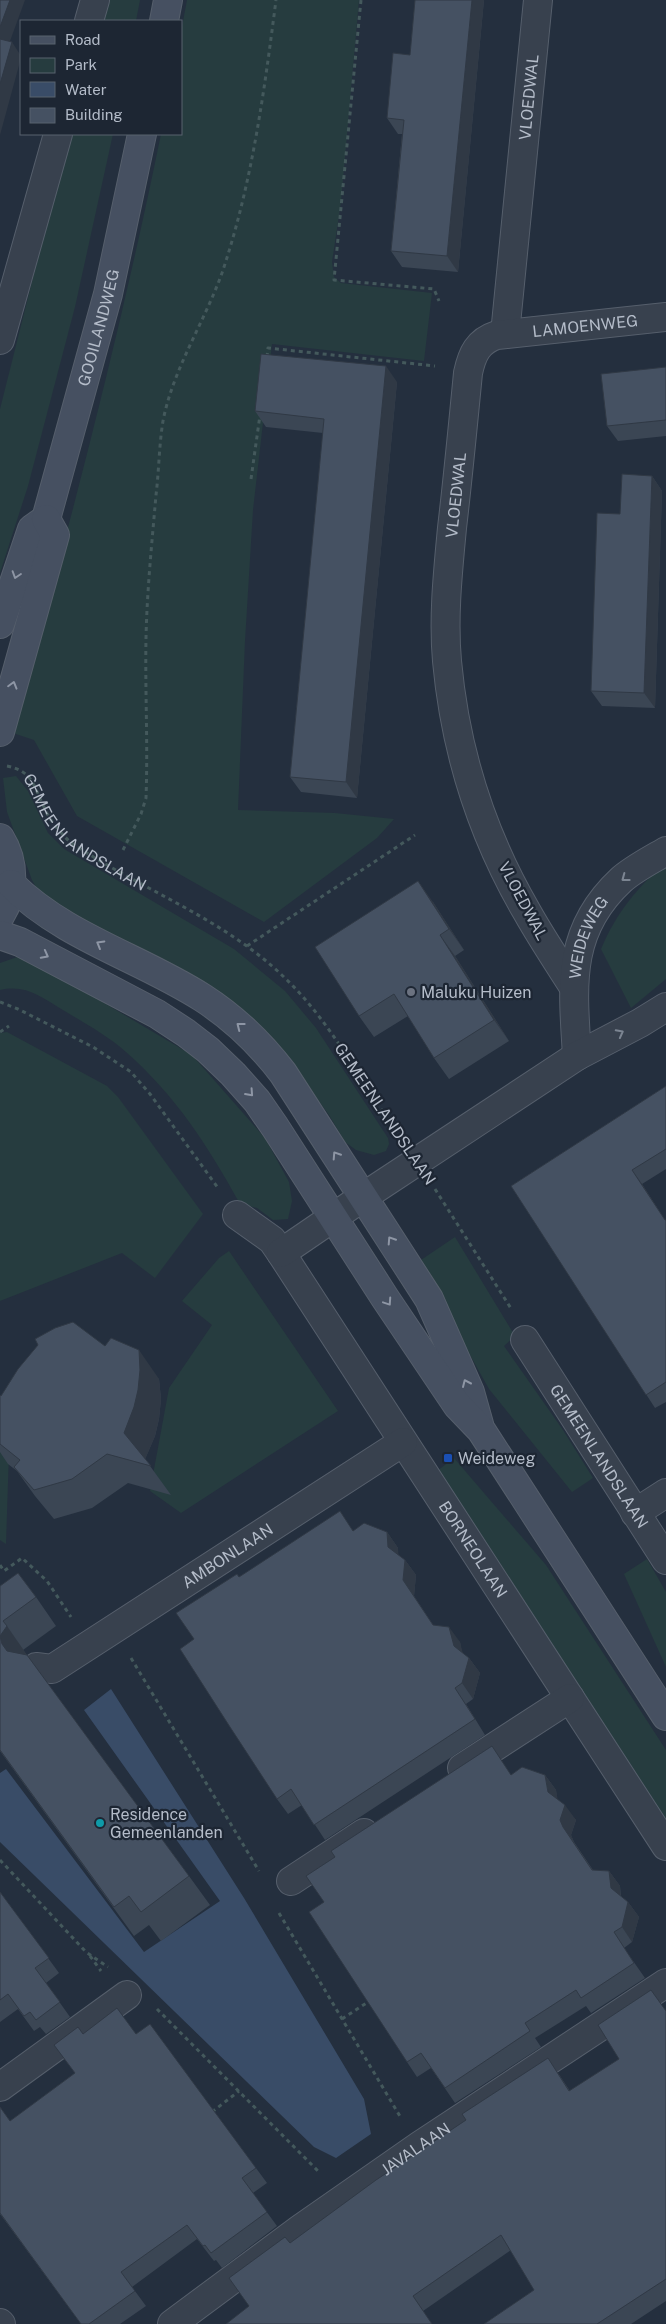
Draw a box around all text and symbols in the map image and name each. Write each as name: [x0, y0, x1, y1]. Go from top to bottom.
legend: [20, 20, 182, 135]
text: Road: [65, 31, 101, 48]
street label: VLOEDWAL: [515, 53, 542, 141]
text: Park: [65, 56, 97, 73]
text: Water: [65, 81, 107, 98]
text: Building: [65, 106, 123, 123]
street label: GOOILANDWEG: [74, 267, 123, 388]
street label: LAMOENWEG: [531, 311, 639, 341]
street label: VLOEDWAL: [442, 451, 470, 539]
one-way arrow: [12, 571, 22, 579]
one-way arrow: [8, 682, 18, 690]
street label: GEMEENLANDSLAAN: [20, 770, 150, 894]
street label: VLOEDWAL: [494, 858, 552, 944]
one-way arrow: [622, 872, 631, 880]
street label: WEIDEWEG: [565, 892, 612, 980]
one-way arrow: [96, 940, 105, 950]
one-way arrow: [39, 949, 48, 959]
place label: Maluku Huizen: [421, 983, 531, 1002]
marker: Maluku Huizen: [405, 986, 417, 998]
one-way arrow: [237, 1023, 246, 1031]
one-way arrow: [615, 1029, 624, 1039]
street label: GEMEENLANDSLAAN: [330, 1039, 440, 1189]
one-way arrow: [244, 1088, 253, 1097]
one-way arrow: [333, 1152, 343, 1161]
one-way arrow: [388, 1236, 397, 1246]
one-way arrow: [382, 1296, 391, 1306]
one-way arrow: [462, 1379, 473, 1388]
street label: GEMEENLANDSLAAN: [546, 1381, 653, 1532]
place label: Weideweg: [458, 1449, 535, 1468]
marker: Weideweg: [442, 1452, 454, 1464]
street label: BORNEOLAAN: [435, 1497, 512, 1601]
street label: AMBONLAAN: [178, 1519, 276, 1592]
place label: Residence Gemeenlanden: [110, 1805, 223, 1842]
marker: Residence Gemeenlanden: [94, 1817, 106, 1829]
street label: JAVALAAN: [377, 2119, 454, 2179]

